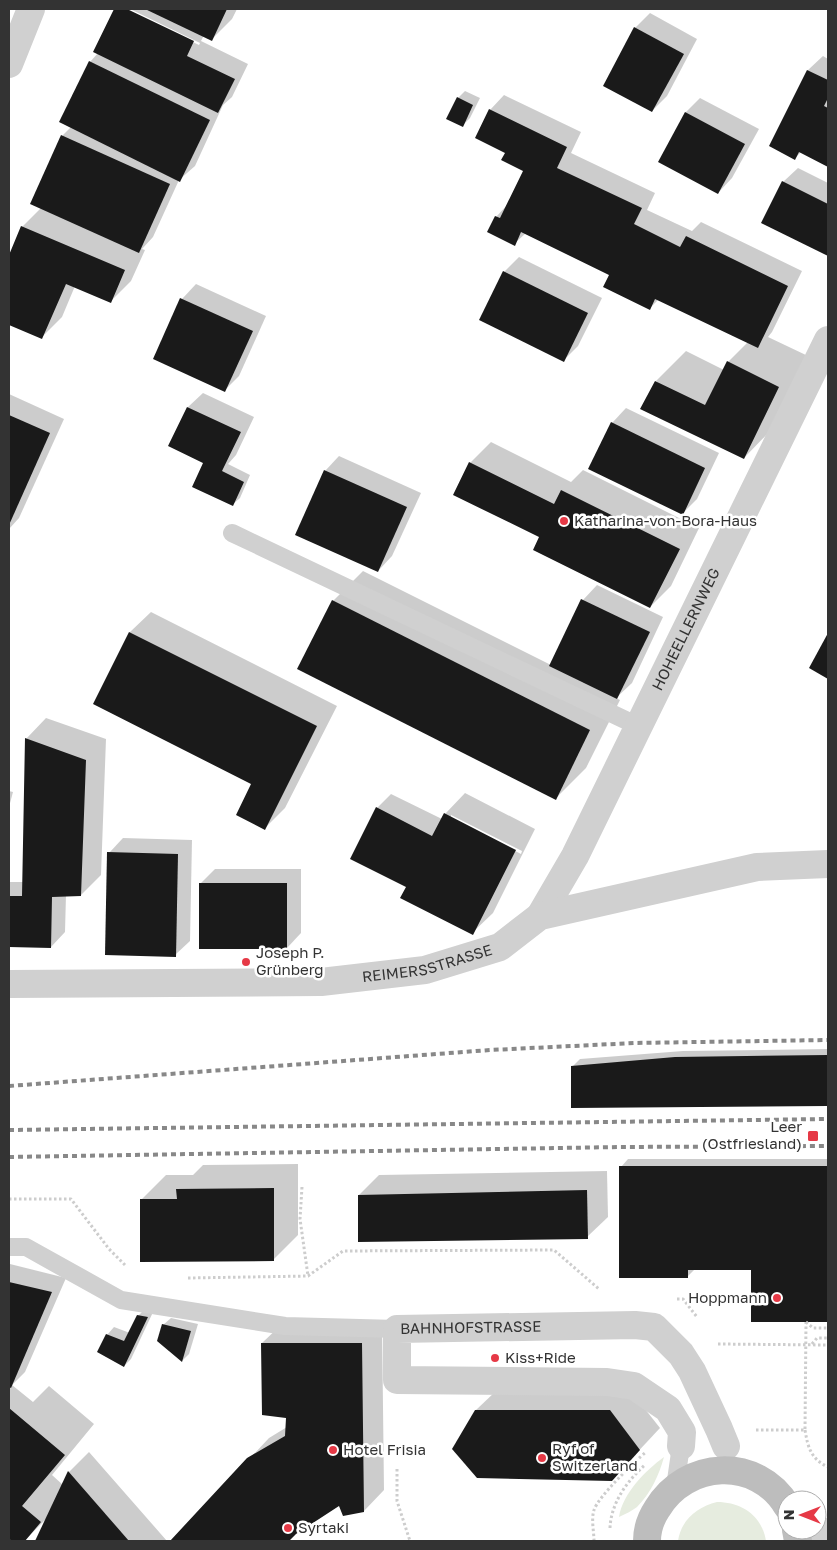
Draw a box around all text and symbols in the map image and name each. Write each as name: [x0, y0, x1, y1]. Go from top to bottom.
place label: Katharina-von-Bora-Haus: [574, 511, 757, 529]
marker: Katharina-von-Bora-Haus: [558, 515, 570, 527]
street label: HOHEELLERNWEG: [648, 565, 723, 693]
street label: REIMERSSTRASSE: [361, 940, 494, 985]
place label: Joseph P. Grünberg: [256, 943, 324, 978]
marker: Joseph P. Grünberg: [240, 956, 252, 968]
place label: Leer (Ostfriesland): [702, 1117, 802, 1152]
marker: Leer (Ostfriesland): [806, 1129, 820, 1143]
place label: Hoppmann: [688, 1288, 767, 1306]
marker: Hoppmann: [771, 1292, 783, 1304]
street label: BAHNHOFSTRASSE: [400, 1317, 541, 1337]
place label: Kiss+Ride: [505, 1348, 576, 1366]
marker: Kiss+Ride: [489, 1352, 501, 1364]
place label: Ryf of Switzerland: [552, 1439, 638, 1474]
place label: Hotel Frisia: [343, 1440, 426, 1458]
marker: Hotel Frisia: [327, 1444, 339, 1456]
marker: Ryf of Switzerland: [536, 1452, 548, 1464]
north arrow: [777, 1490, 827, 1540]
text: N: [780, 1510, 797, 1520]
place label: Syrtaki: [298, 1518, 349, 1536]
marker: Syrtaki: [282, 1522, 294, 1534]

